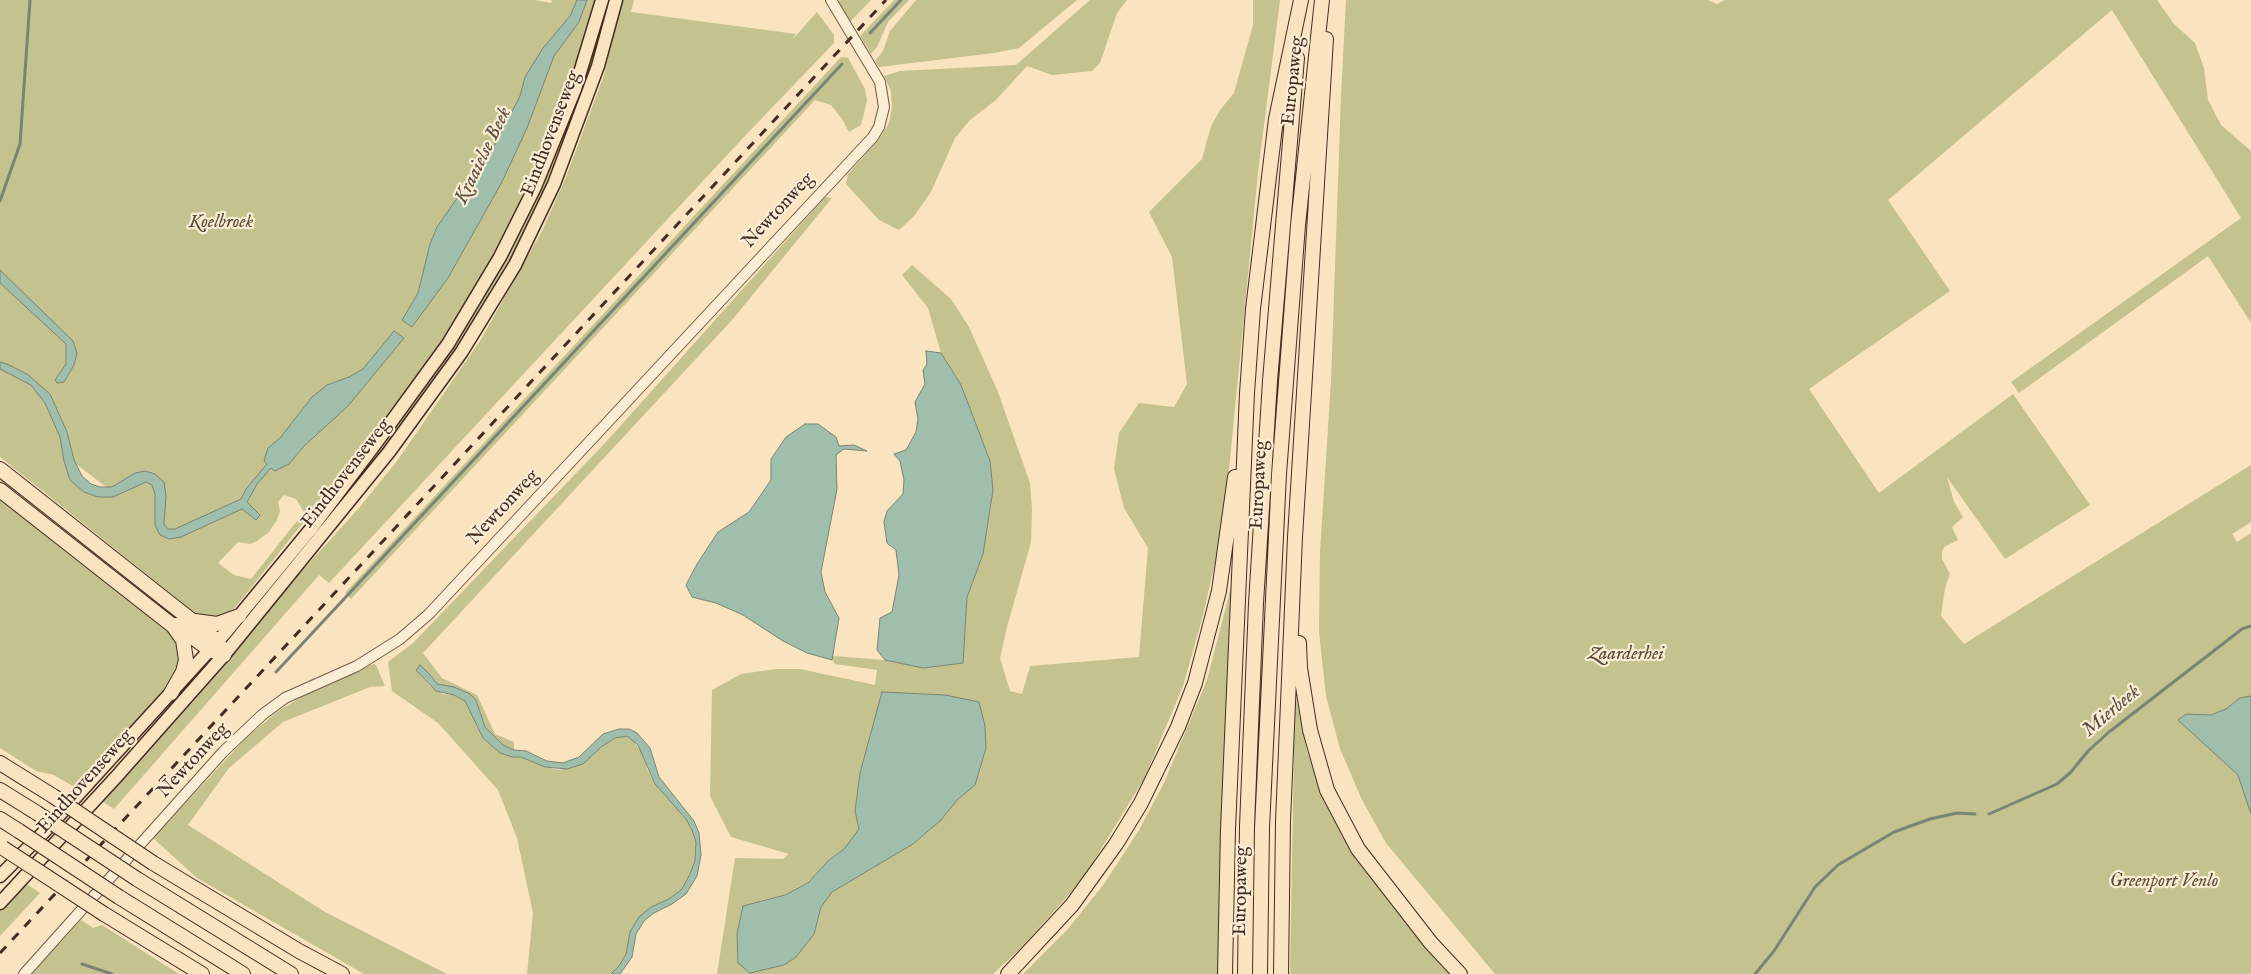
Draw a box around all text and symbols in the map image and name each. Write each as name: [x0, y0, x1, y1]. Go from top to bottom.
street label: Europaweg: [1278, 35, 1310, 127]
street label: Eindhovenseweg: [518, 68, 586, 200]
water label: Kraaielse Beek: [450, 104, 518, 208]
street label: Newtonweg: [738, 168, 820, 254]
park label: Koelbroek: [189, 212, 253, 234]
street label: Eindhovenseweg: [297, 415, 397, 533]
street label: Europaweg: [1246, 440, 1274, 530]
street label: Newtonweg: [463, 465, 545, 551]
park label: Zaarderhei: [1588, 644, 1664, 666]
water label: Mierbeek: [2078, 681, 2146, 743]
street label: Newtonweg: [153, 718, 235, 804]
street label: Eindhovenseweg: [33, 725, 139, 839]
street label: Europaweg: [1230, 846, 1254, 936]
park label: Greenport Venlo: [2109, 871, 2219, 893]

